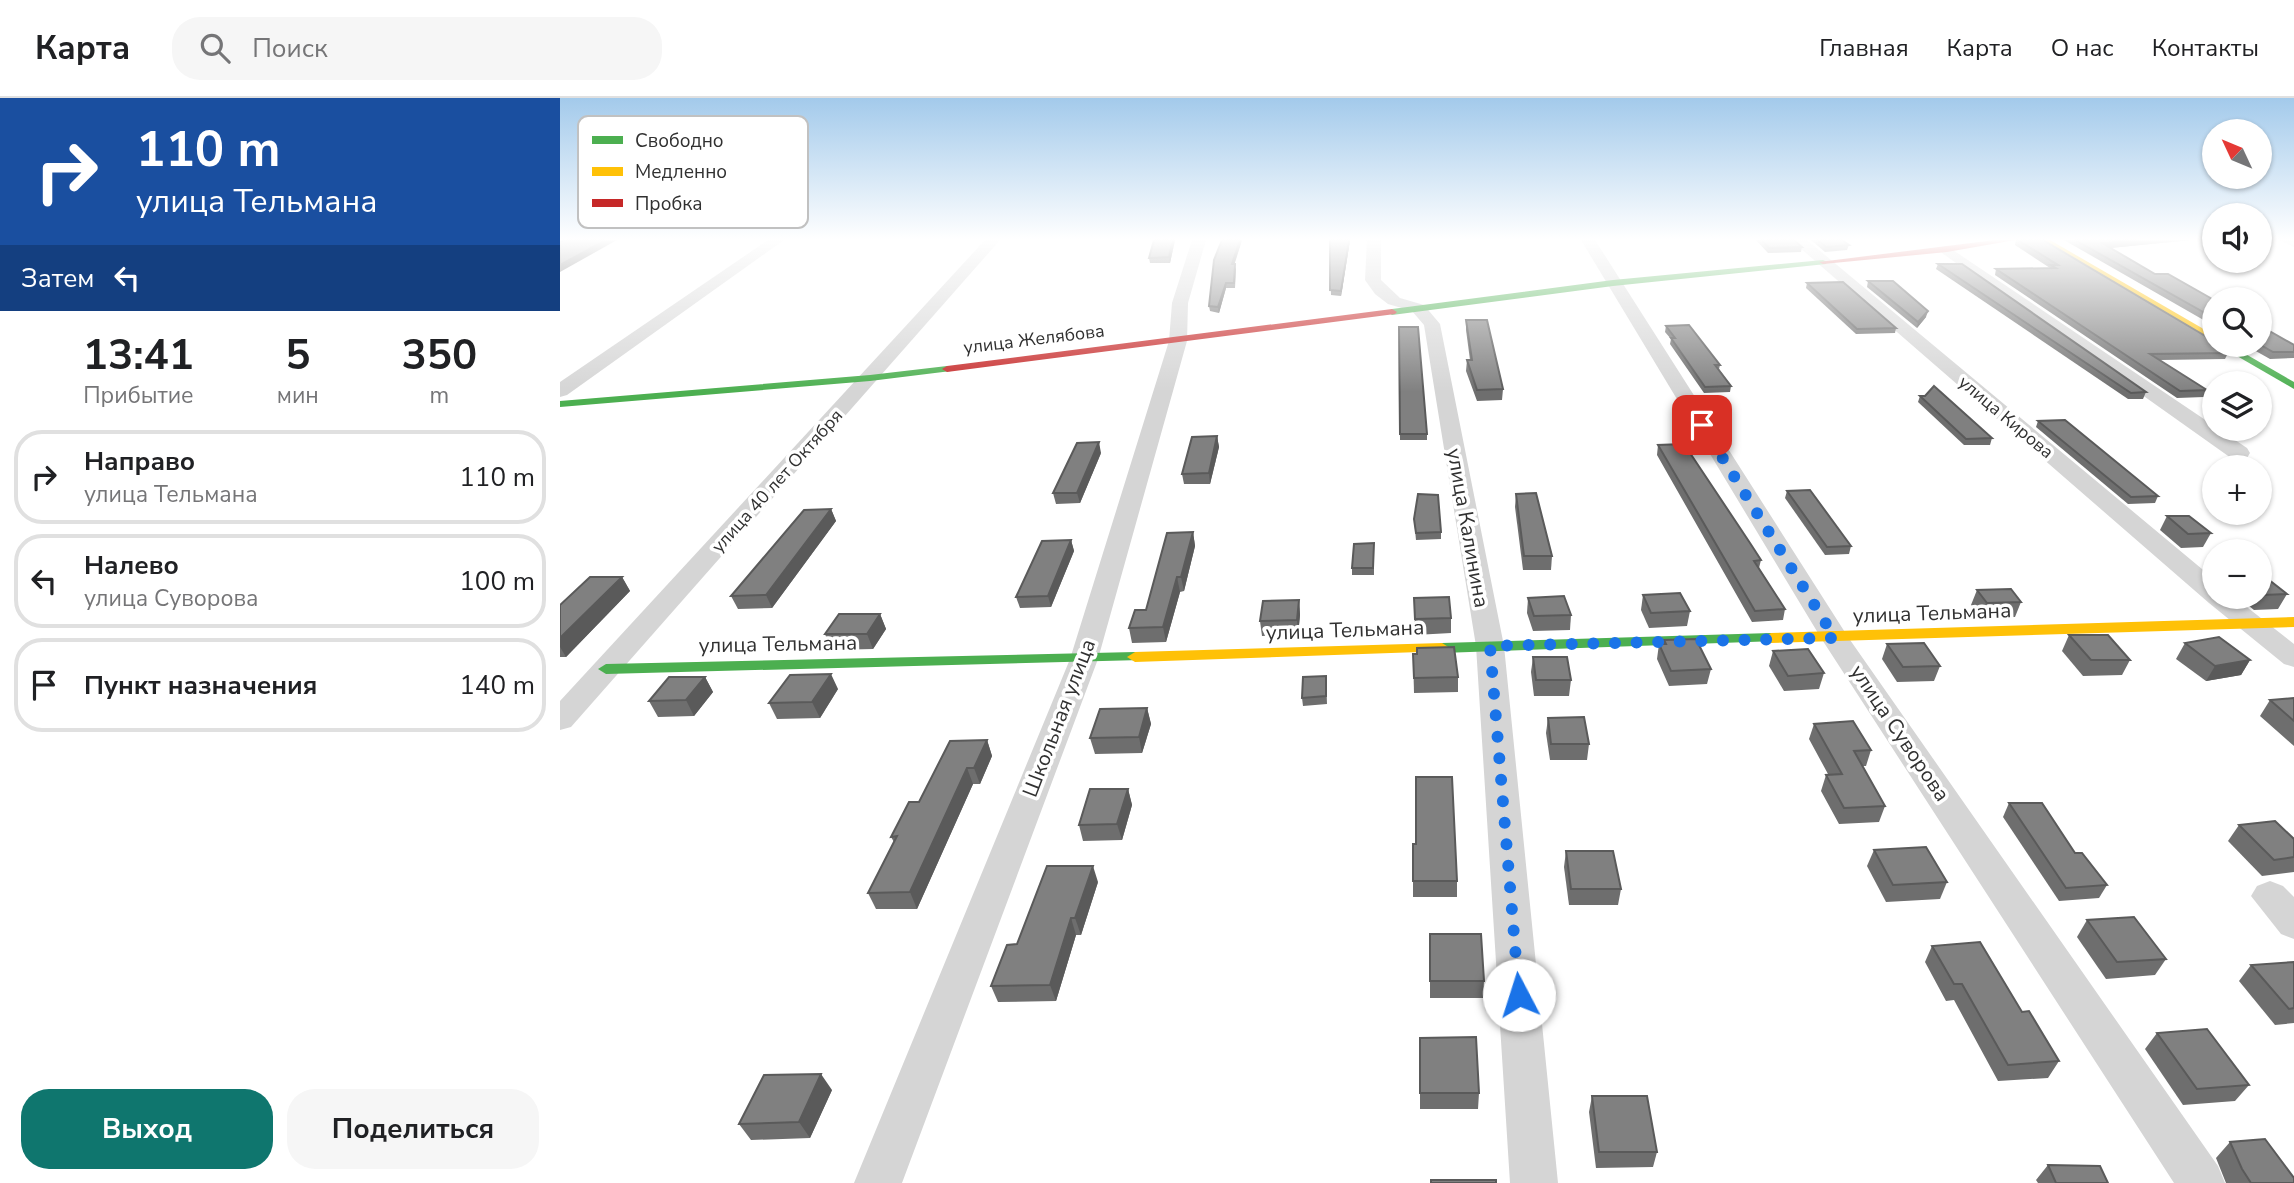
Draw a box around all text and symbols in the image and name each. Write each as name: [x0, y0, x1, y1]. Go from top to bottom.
search box: [172, 17, 662, 80]
text: Карта: [35, 26, 130, 71]
icon: search: [196, 29, 234, 67]
text: Поиск: [252, 31, 328, 66]
text: Главная: [1819, 32, 1909, 64]
text: Карта: [1947, 32, 2013, 64]
text: О нас: [2051, 32, 2114, 64]
text: Контакты: [2152, 32, 2259, 64]
text: 110 m: [136, 116, 280, 183]
legend: [578, 116, 808, 228]
north arrow: [2202, 119, 2272, 189]
map controls: [2202, 119, 2272, 609]
icon: right: [21, 126, 112, 217]
text: Свободно: [635, 128, 724, 154]
text: Медленно: [635, 159, 727, 185]
text: улица Тельмана: [136, 180, 378, 223]
text: Пробка: [635, 191, 702, 217]
button: sound: [2202, 203, 2272, 273]
icon: left: [108, 259, 146, 297]
text: Затем: [21, 261, 94, 296]
button: search: [2202, 287, 2272, 357]
street label: улица Желябова: [962, 318, 1106, 360]
text: 13:41: [83, 327, 194, 384]
text: 5: [285, 327, 310, 384]
text: 350: [402, 327, 477, 384]
street label: улица Кирова: [1953, 370, 2059, 464]
button: layers: [2202, 371, 2272, 441]
text: Прибытие: [83, 380, 194, 411]
text: мин: [277, 380, 319, 411]
text: m: [430, 380, 449, 411]
pin: [1672, 395, 1732, 455]
street label: улица 40 лет Октября: [706, 404, 848, 558]
icon: arrive: [1683, 406, 1721, 444]
text: Направо: [84, 444, 195, 479]
street label: улица Калинина: [1440, 446, 1496, 610]
button: +: [2202, 455, 2272, 525]
icon: right: [25, 458, 63, 496]
text: 110 m: [459, 460, 535, 495]
text: улица Тельмана: [84, 479, 258, 510]
button: −: [2202, 539, 2272, 609]
text: Налево: [84, 548, 179, 583]
icon: left: [25, 562, 63, 600]
text: 100 m: [459, 564, 535, 599]
text: улица Суворова: [84, 583, 258, 614]
street label: улица Тельмана: [1852, 596, 2012, 630]
street label: улица Тельмана: [1265, 613, 1425, 647]
street label: улица Тельмана: [699, 629, 857, 659]
street label: Школьная улица: [1016, 635, 1102, 801]
street label: улица Суворова: [1844, 659, 1956, 807]
icon: arrive: [25, 666, 63, 704]
text: Пункт назначения: [84, 668, 317, 703]
text: 140 m: [459, 668, 535, 703]
position arrow: [1482, 958, 1556, 1032]
button: Выход: [21, 1089, 273, 1169]
button: Поделиться: [287, 1089, 539, 1169]

